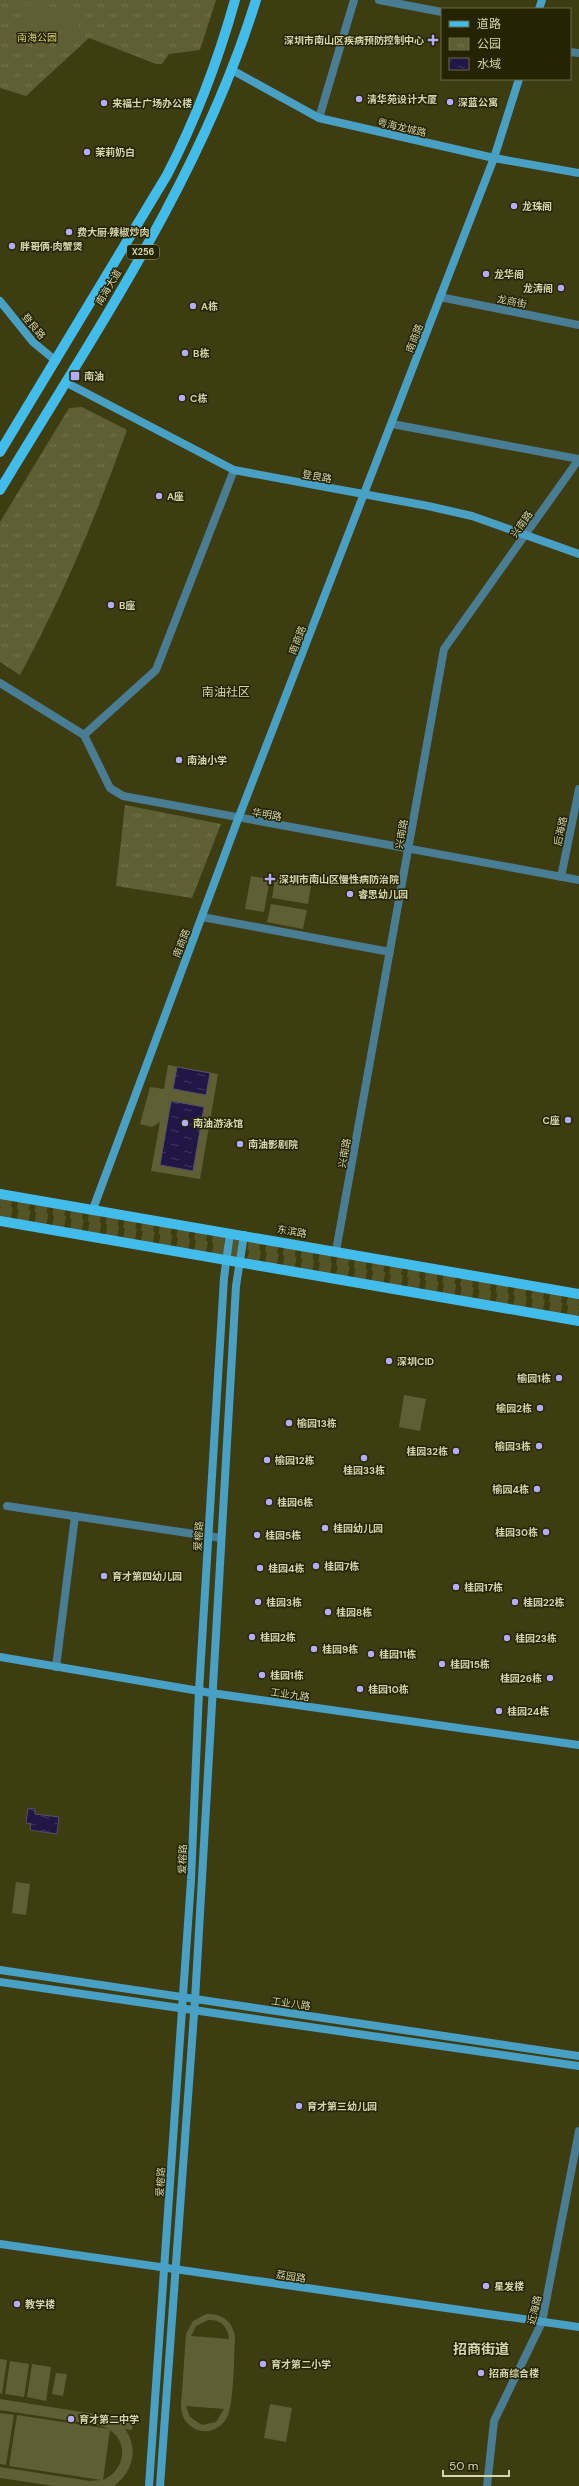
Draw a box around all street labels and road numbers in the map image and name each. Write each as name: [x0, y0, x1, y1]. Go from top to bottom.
street label: 粤海龙城路: [376, 116, 428, 139]
road number: X256: [127, 245, 159, 259]
street label: 南海大道: [93, 267, 124, 308]
street label: 龙商街: [496, 292, 528, 311]
street label: 登良路: [19, 311, 48, 342]
street label: 南商路: [403, 322, 426, 355]
street label: 登良路: [301, 467, 333, 485]
street label: 兴南路: [507, 508, 535, 540]
street label: 南商路: [286, 624, 309, 657]
street label: 华明路: [251, 805, 283, 823]
street label: 后海路: [551, 815, 570, 847]
street label: 兴南路: [392, 818, 410, 850]
street label: 南商路: [170, 927, 193, 960]
street label: 兴南路: [335, 1137, 353, 1169]
street label: 东滨路: [276, 1222, 308, 1240]
street label: 爱榕路: [191, 1521, 206, 1551]
street label: 工业九路: [269, 1685, 311, 1704]
street label: 爱榕路: [175, 1844, 190, 1874]
street label: 工业八路: [270, 1994, 312, 2013]
street label: 爱榕路: [153, 2167, 168, 2197]
street label: 荔园路: [275, 2268, 307, 2285]
street label: 近海路: [525, 2294, 544, 2326]

